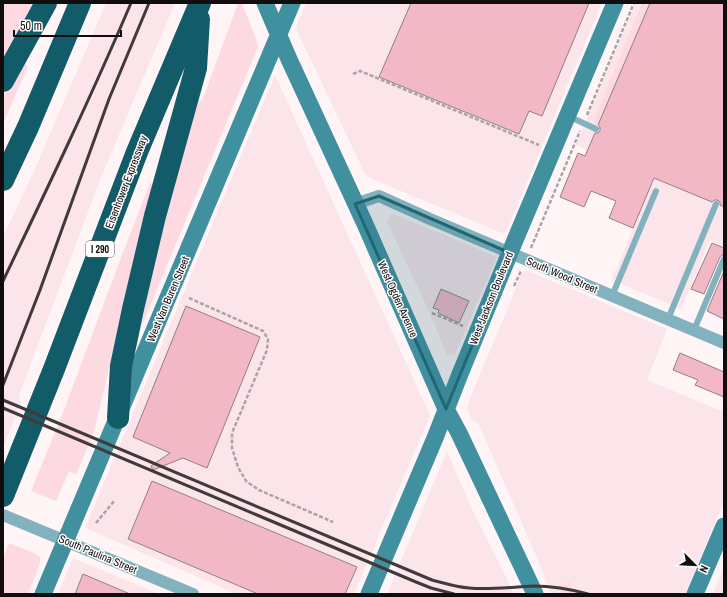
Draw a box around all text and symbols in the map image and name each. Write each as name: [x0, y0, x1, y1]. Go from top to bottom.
scale bar: [14, 12, 121, 38]
text: 50 m: [20, 18, 42, 34]
street label: Eisenhower Expressway: [102, 133, 150, 231]
road number: I 290: [86, 241, 114, 257]
street label: West Jackson Boulevard: [466, 249, 516, 347]
street label: West Van Buren Street: [144, 254, 192, 344]
street label: South Wood Street: [524, 254, 600, 296]
street label: West Ogden Avenue: [375, 258, 421, 340]
street label: South Paulina Street: [57, 531, 140, 577]
north arrow: [675, 545, 715, 585]
text: N: [696, 563, 712, 575]

